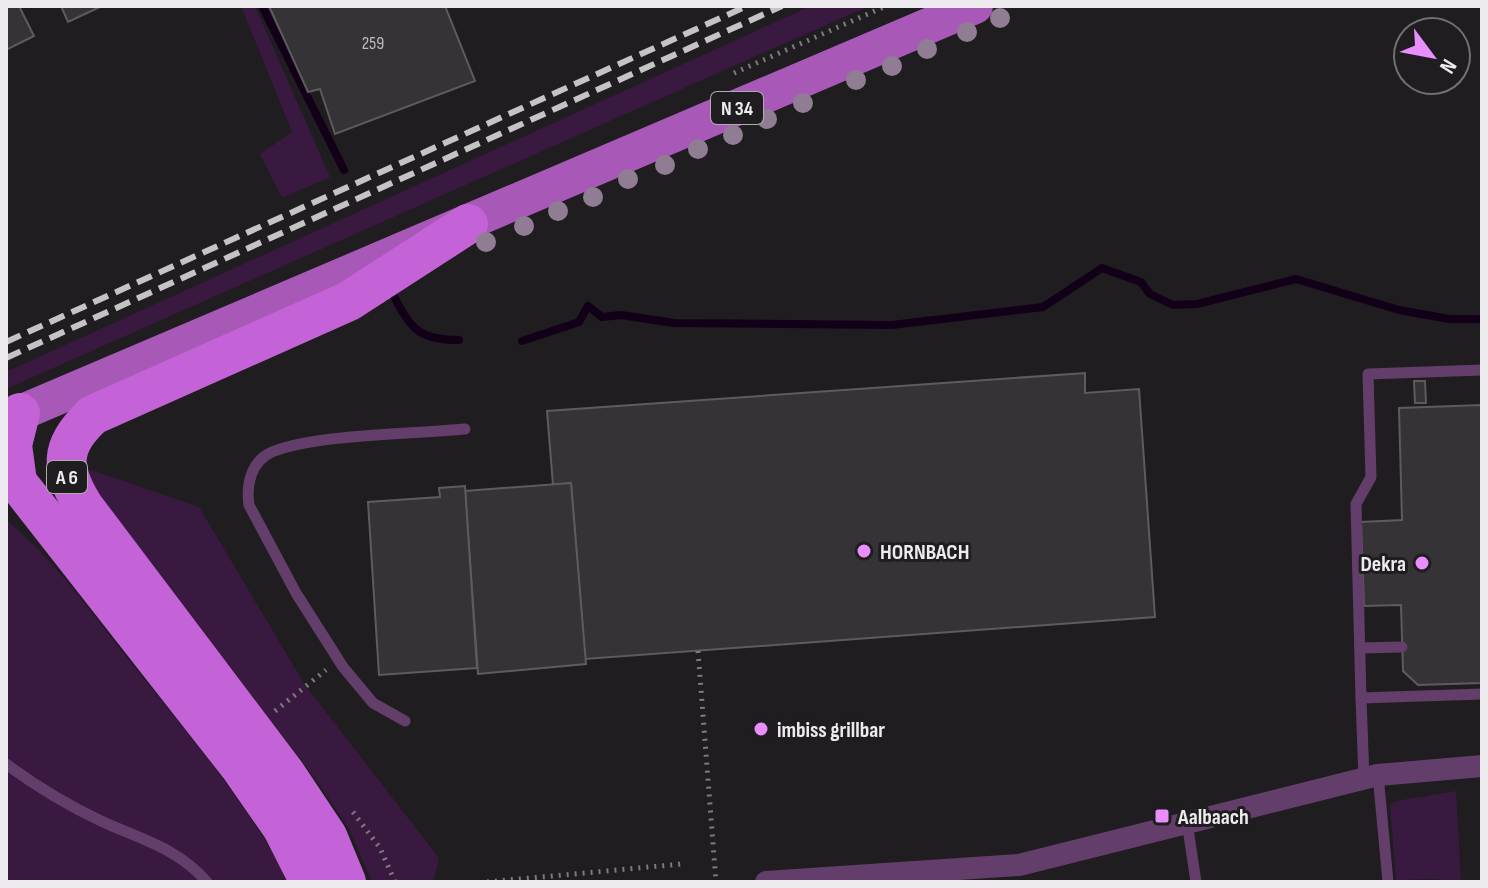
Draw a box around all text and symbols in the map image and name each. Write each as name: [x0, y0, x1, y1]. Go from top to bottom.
north arrow: [1392, 16, 1472, 96]
house number: 259: [362, 33, 384, 54]
text: N: [1433, 54, 1462, 78]
road number: N 34: [711, 92, 763, 124]
road number: A 6: [47, 461, 87, 493]
place label: HORNBACH: [880, 539, 969, 566]
marker: HORNBACH: [855, 542, 873, 560]
place label: Dekra: [1360, 551, 1406, 578]
marker: Dekra: [1413, 554, 1431, 572]
place label: imbiss grillbar: [777, 717, 885, 744]
marker: imbiss grillbar: [752, 720, 770, 738]
place label: Aalbaach: [1177, 804, 1249, 831]
marker: Aalbaach: [1153, 807, 1171, 825]

